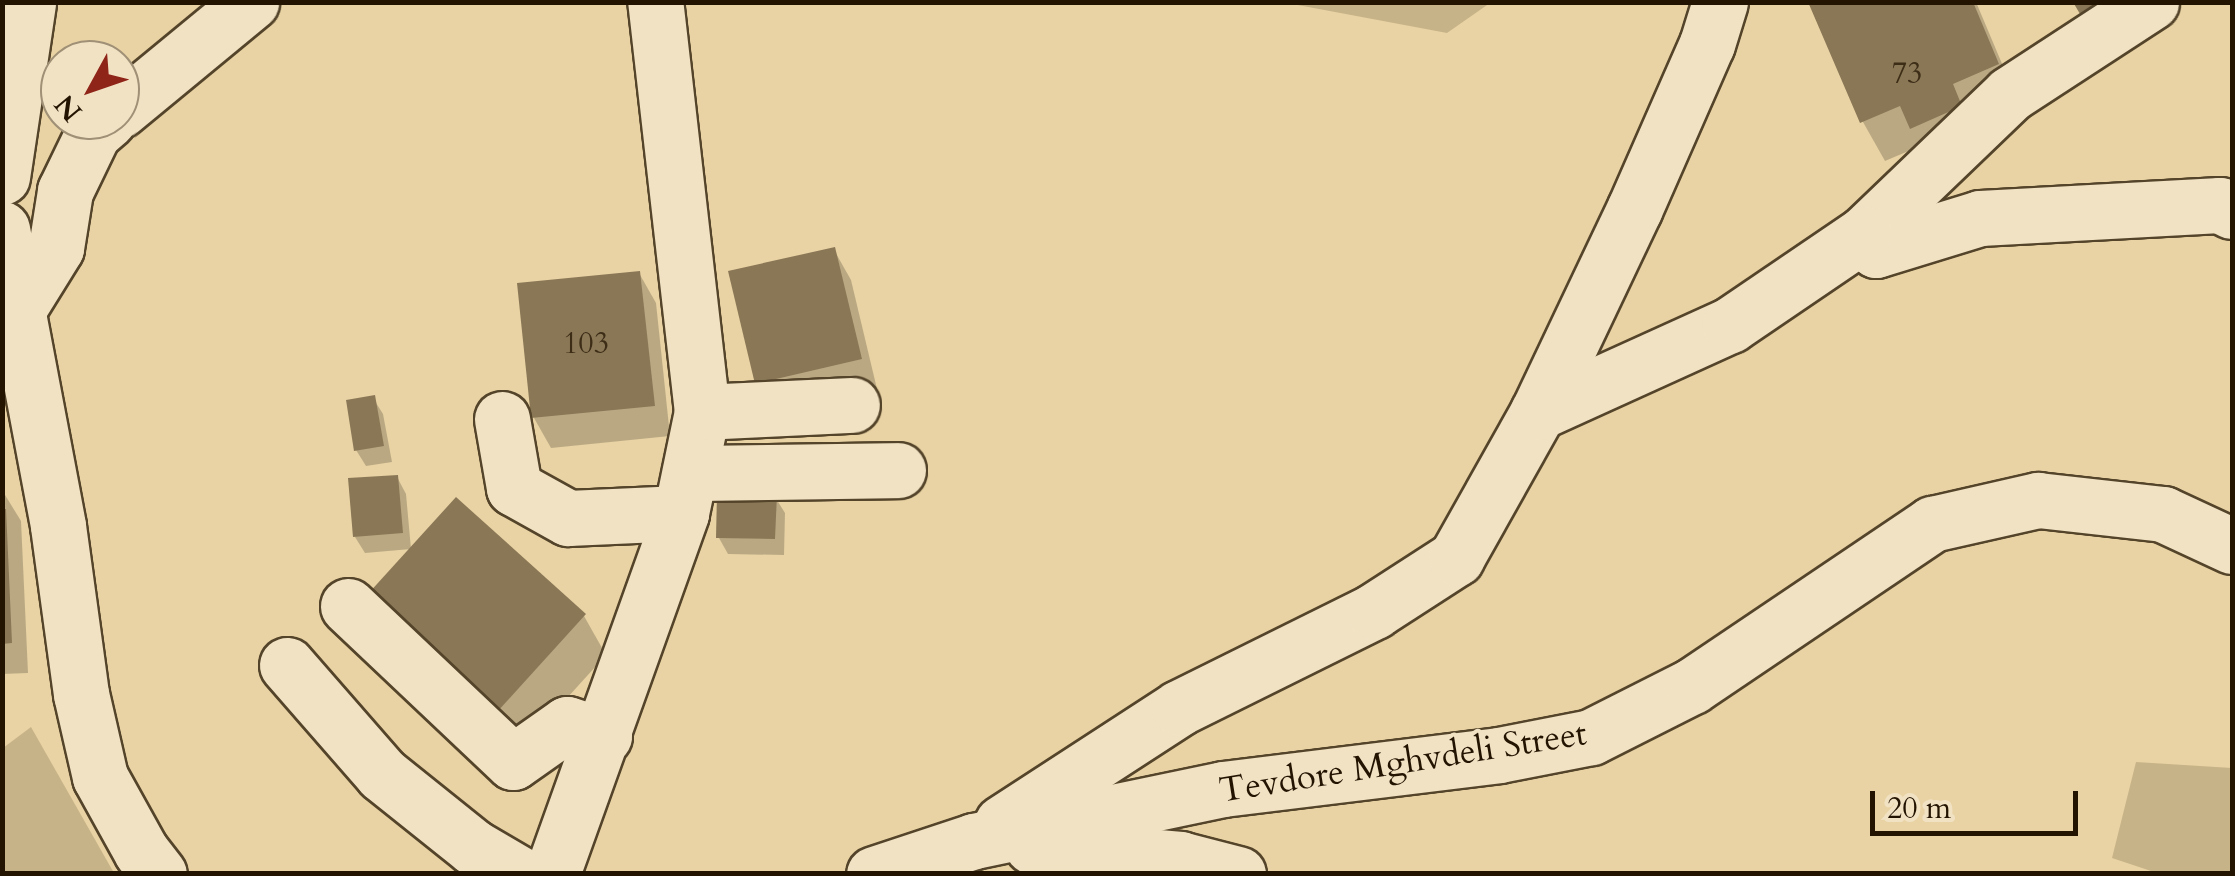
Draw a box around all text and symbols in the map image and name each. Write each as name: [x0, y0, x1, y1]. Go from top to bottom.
north arrow: [40, 40, 140, 140]
house number: 73: [1892, 56, 1922, 92]
text: N: [46, 86, 91, 130]
house number: 103: [563, 326, 609, 362]
street label: Tevdore Mghvdeli Street: [1216, 712, 1590, 812]
scale bar: [1875, 771, 2082, 833]
text: 20 m: [1887, 788, 1951, 829]

